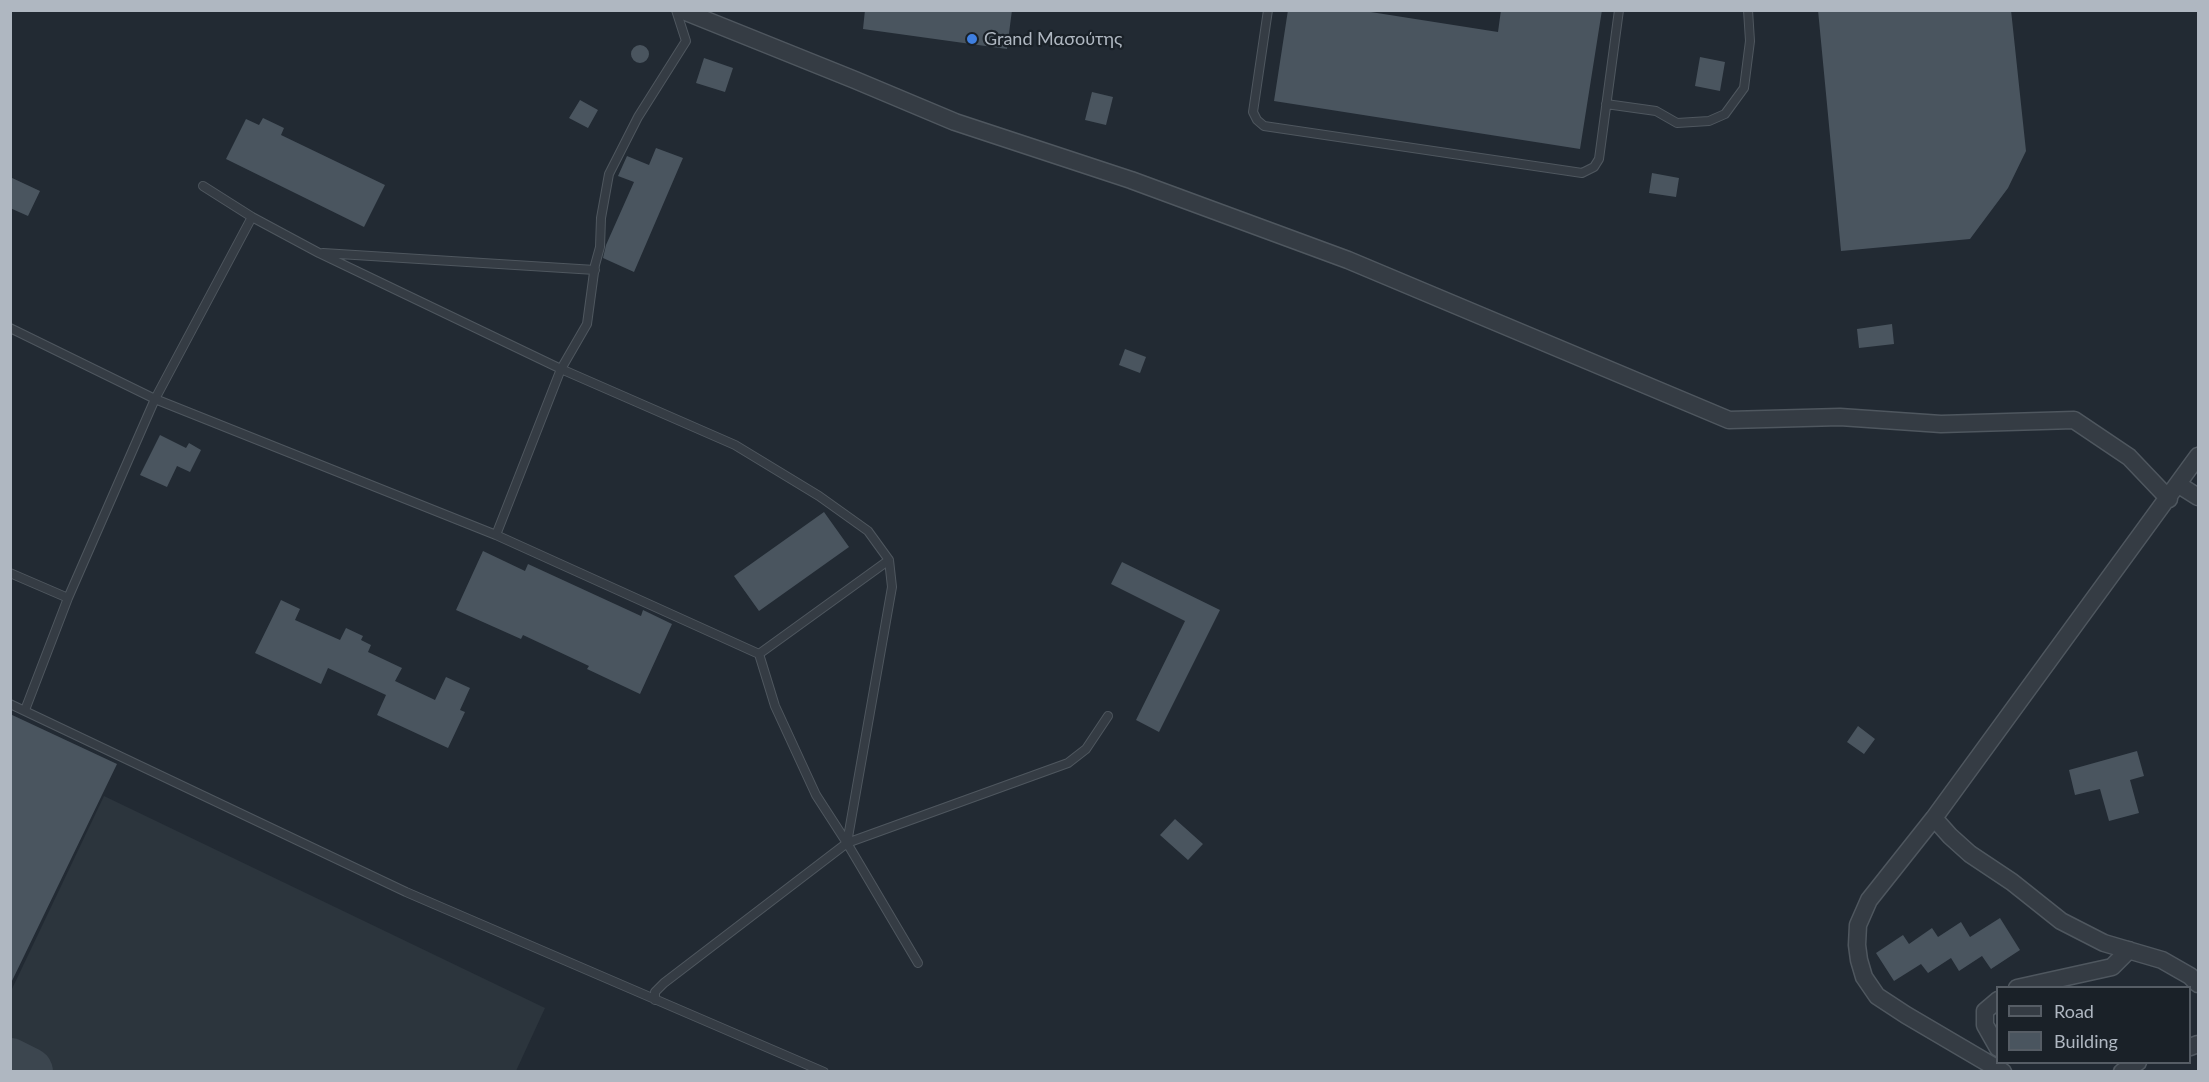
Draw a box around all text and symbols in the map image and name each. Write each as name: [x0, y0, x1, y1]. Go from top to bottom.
place label: Grand Μασούτης: [984, 28, 1122, 50]
marker: Grand Μασούτης: [965, 32, 979, 46]
legend: [1996, 986, 2191, 1064]
text: Road: [2054, 1000, 2094, 1022]
text: Building: [2054, 1030, 2118, 1052]

